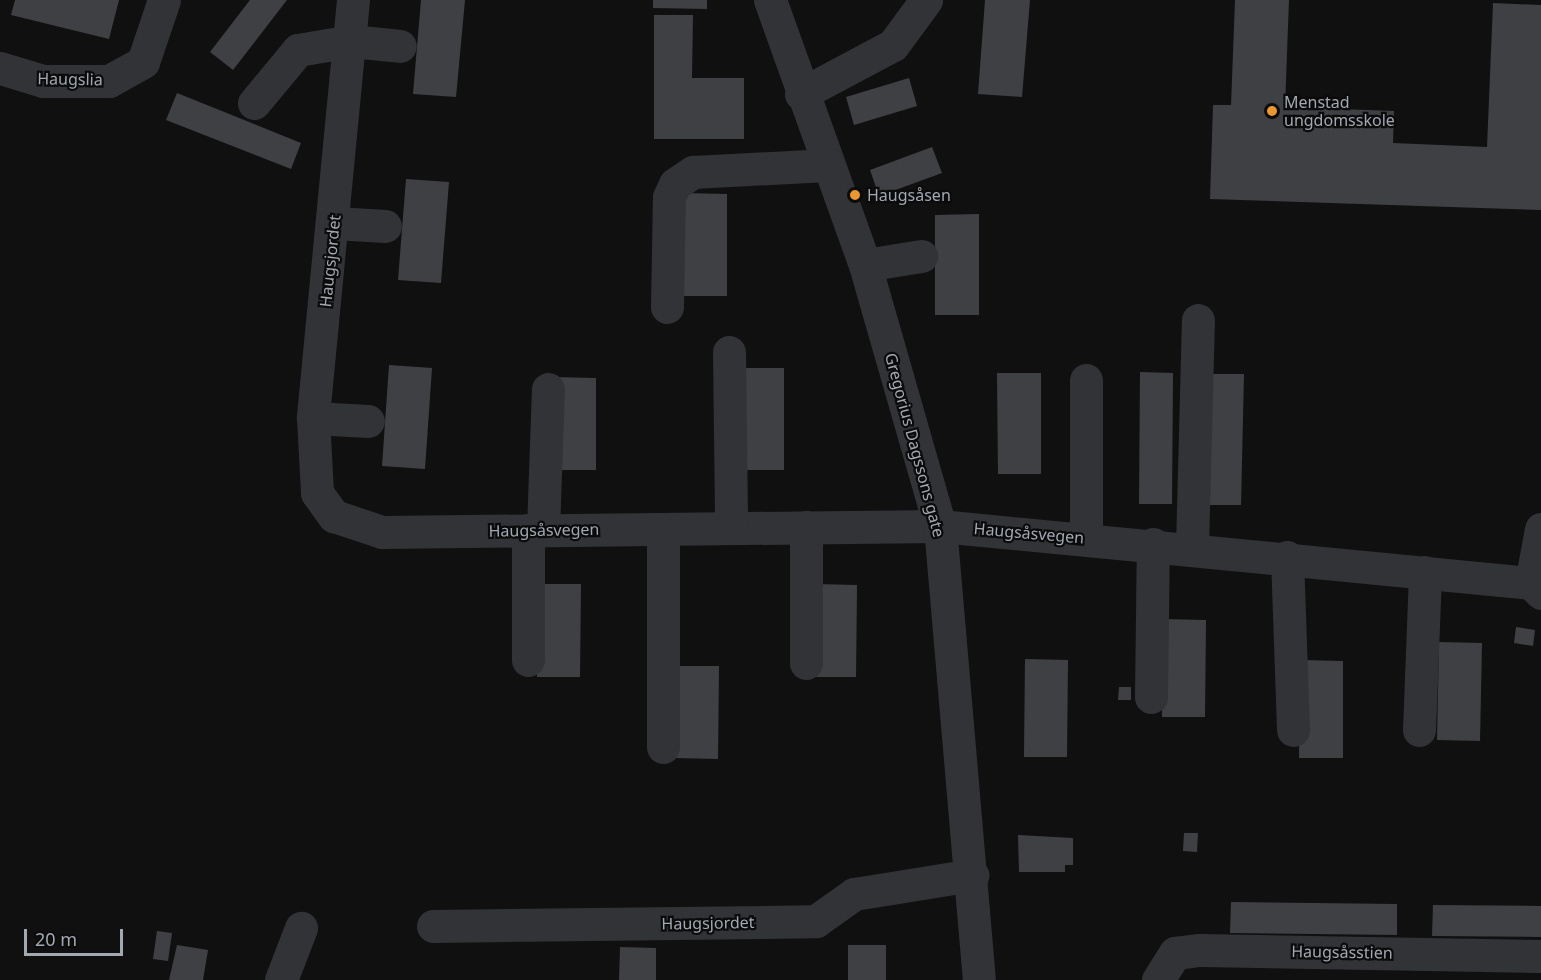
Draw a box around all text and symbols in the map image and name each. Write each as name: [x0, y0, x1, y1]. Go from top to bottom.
street label: Haugslia: [37, 69, 103, 89]
place label: Menstad ungdomsskole: [1284, 92, 1395, 130]
marker: Menstad ungdomsskole: [1265, 104, 1279, 118]
place label: Haugsåsen: [867, 185, 951, 205]
marker: Haugsåsen: [848, 188, 862, 202]
street label: Haugsjordet: [316, 214, 344, 308]
street label: Gregorius Dagssons gate: [881, 351, 949, 539]
street label: Haugsåsvegen: [488, 519, 600, 541]
street label: Haugsåsvegen: [973, 519, 1085, 547]
street label: Haugsjordet: [661, 913, 755, 933]
scale bar: [27, 917, 126, 955]
text: 20 m: [35, 927, 77, 951]
street label: Haugsåsstien: [1291, 942, 1393, 962]

